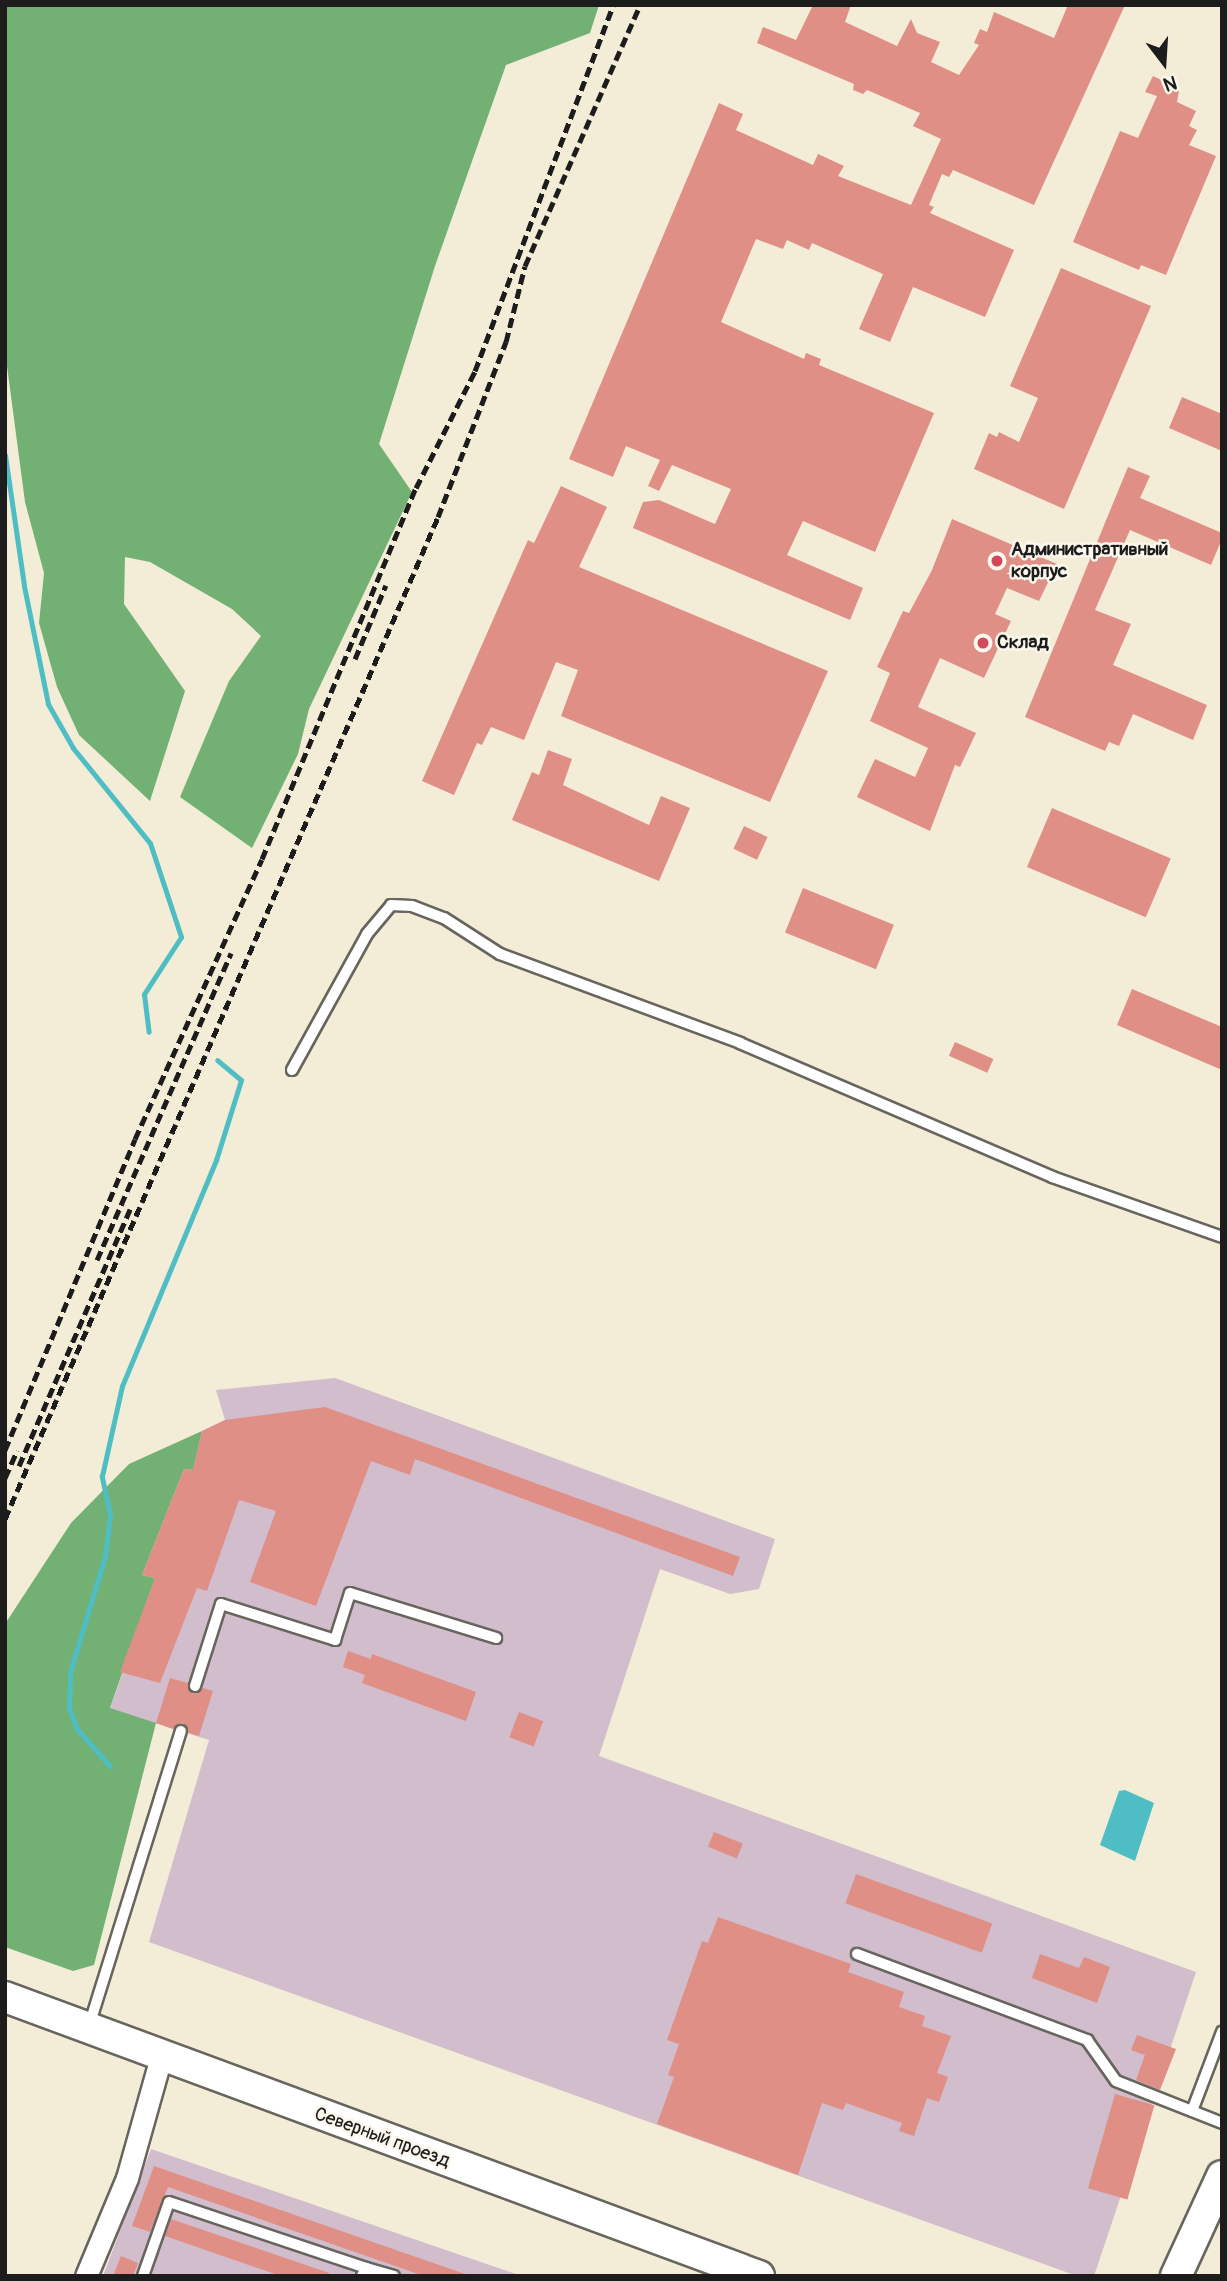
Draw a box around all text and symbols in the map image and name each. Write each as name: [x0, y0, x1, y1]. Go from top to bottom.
north arrow: [1129, 28, 1199, 98]
text: N: [1160, 70, 1180, 96]
place label: Административный корпус: [1011, 539, 1168, 583]
marker: Административный корпус: [989, 553, 1005, 569]
place label: Склад: [997, 632, 1049, 654]
marker: Склад: [975, 635, 991, 651]
street label: Северный проезд: [311, 2103, 453, 2173]

